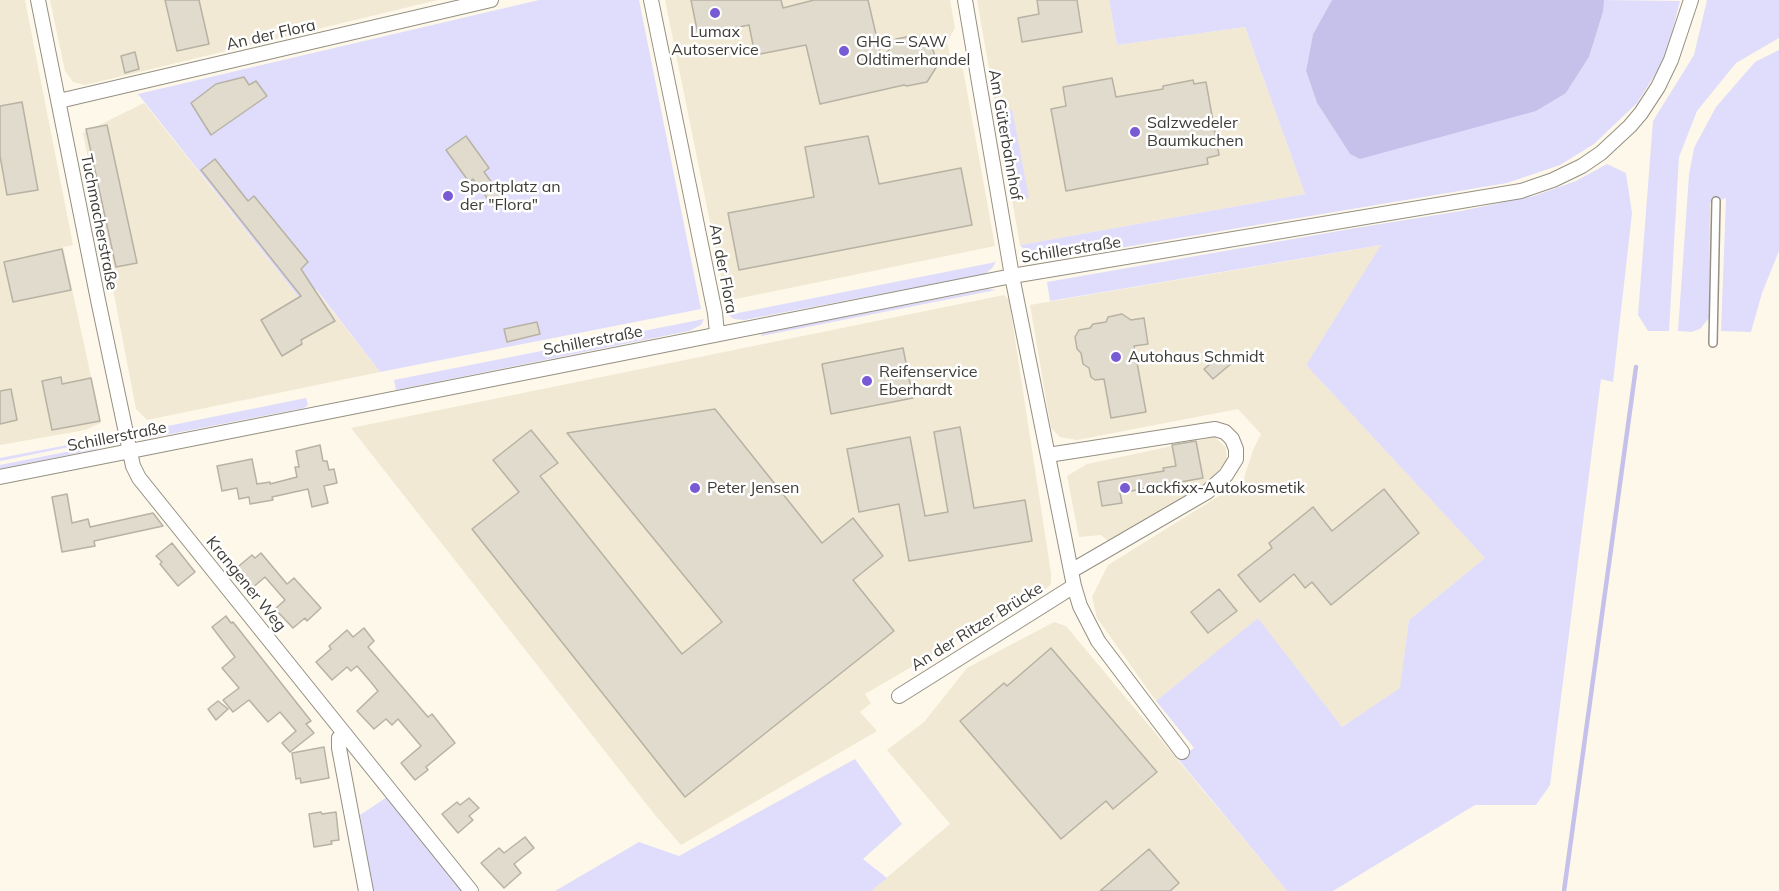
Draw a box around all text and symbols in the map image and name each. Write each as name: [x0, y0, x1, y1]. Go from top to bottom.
marker: Lumax Autoservice: [708, 6, 722, 20]
street label: An der Flora: [225, 15, 317, 55]
place label: Lumax Autoservice: [671, 22, 759, 60]
place label: GHG – SAW Oldtimerhandel: [856, 32, 970, 70]
marker: GHG – SAW Oldtimerhandel: [837, 44, 851, 58]
street label: Am Güterbahnhof: [984, 68, 1026, 202]
place label: Salzwedeler Baumkuchen: [1147, 113, 1244, 151]
marker: Salzwedeler Baumkuchen: [1128, 125, 1142, 139]
street label: Tuchmacherstraße: [76, 152, 122, 292]
place label: Sportplatz an der "Flora": [460, 177, 561, 215]
marker: Sportplatz an der "Flora": [441, 189, 455, 203]
street label: An der Flora: [705, 223, 741, 315]
street label: Schillerstraße: [1020, 233, 1122, 267]
street label: Schillerstraße: [542, 322, 644, 360]
place label: Autohaus Schmidt: [1128, 347, 1264, 367]
marker: Autohaus Schmidt: [1109, 350, 1123, 364]
place label: Reifenservice Eberhardt: [879, 362, 977, 400]
marker: Reifenservice Eberhardt: [860, 374, 874, 388]
street label: Schillerstraße: [66, 418, 168, 456]
place label: Peter Jensen: [707, 478, 799, 498]
place label: Lackfixx-Autokosmetik: [1137, 478, 1305, 498]
marker: Peter Jensen: [688, 481, 702, 495]
marker: Lackfixx-Autokosmetik: [1118, 481, 1132, 495]
street label: Krangener Weg: [202, 533, 290, 635]
street label: An der Ritzer Brücke: [908, 579, 1046, 675]

